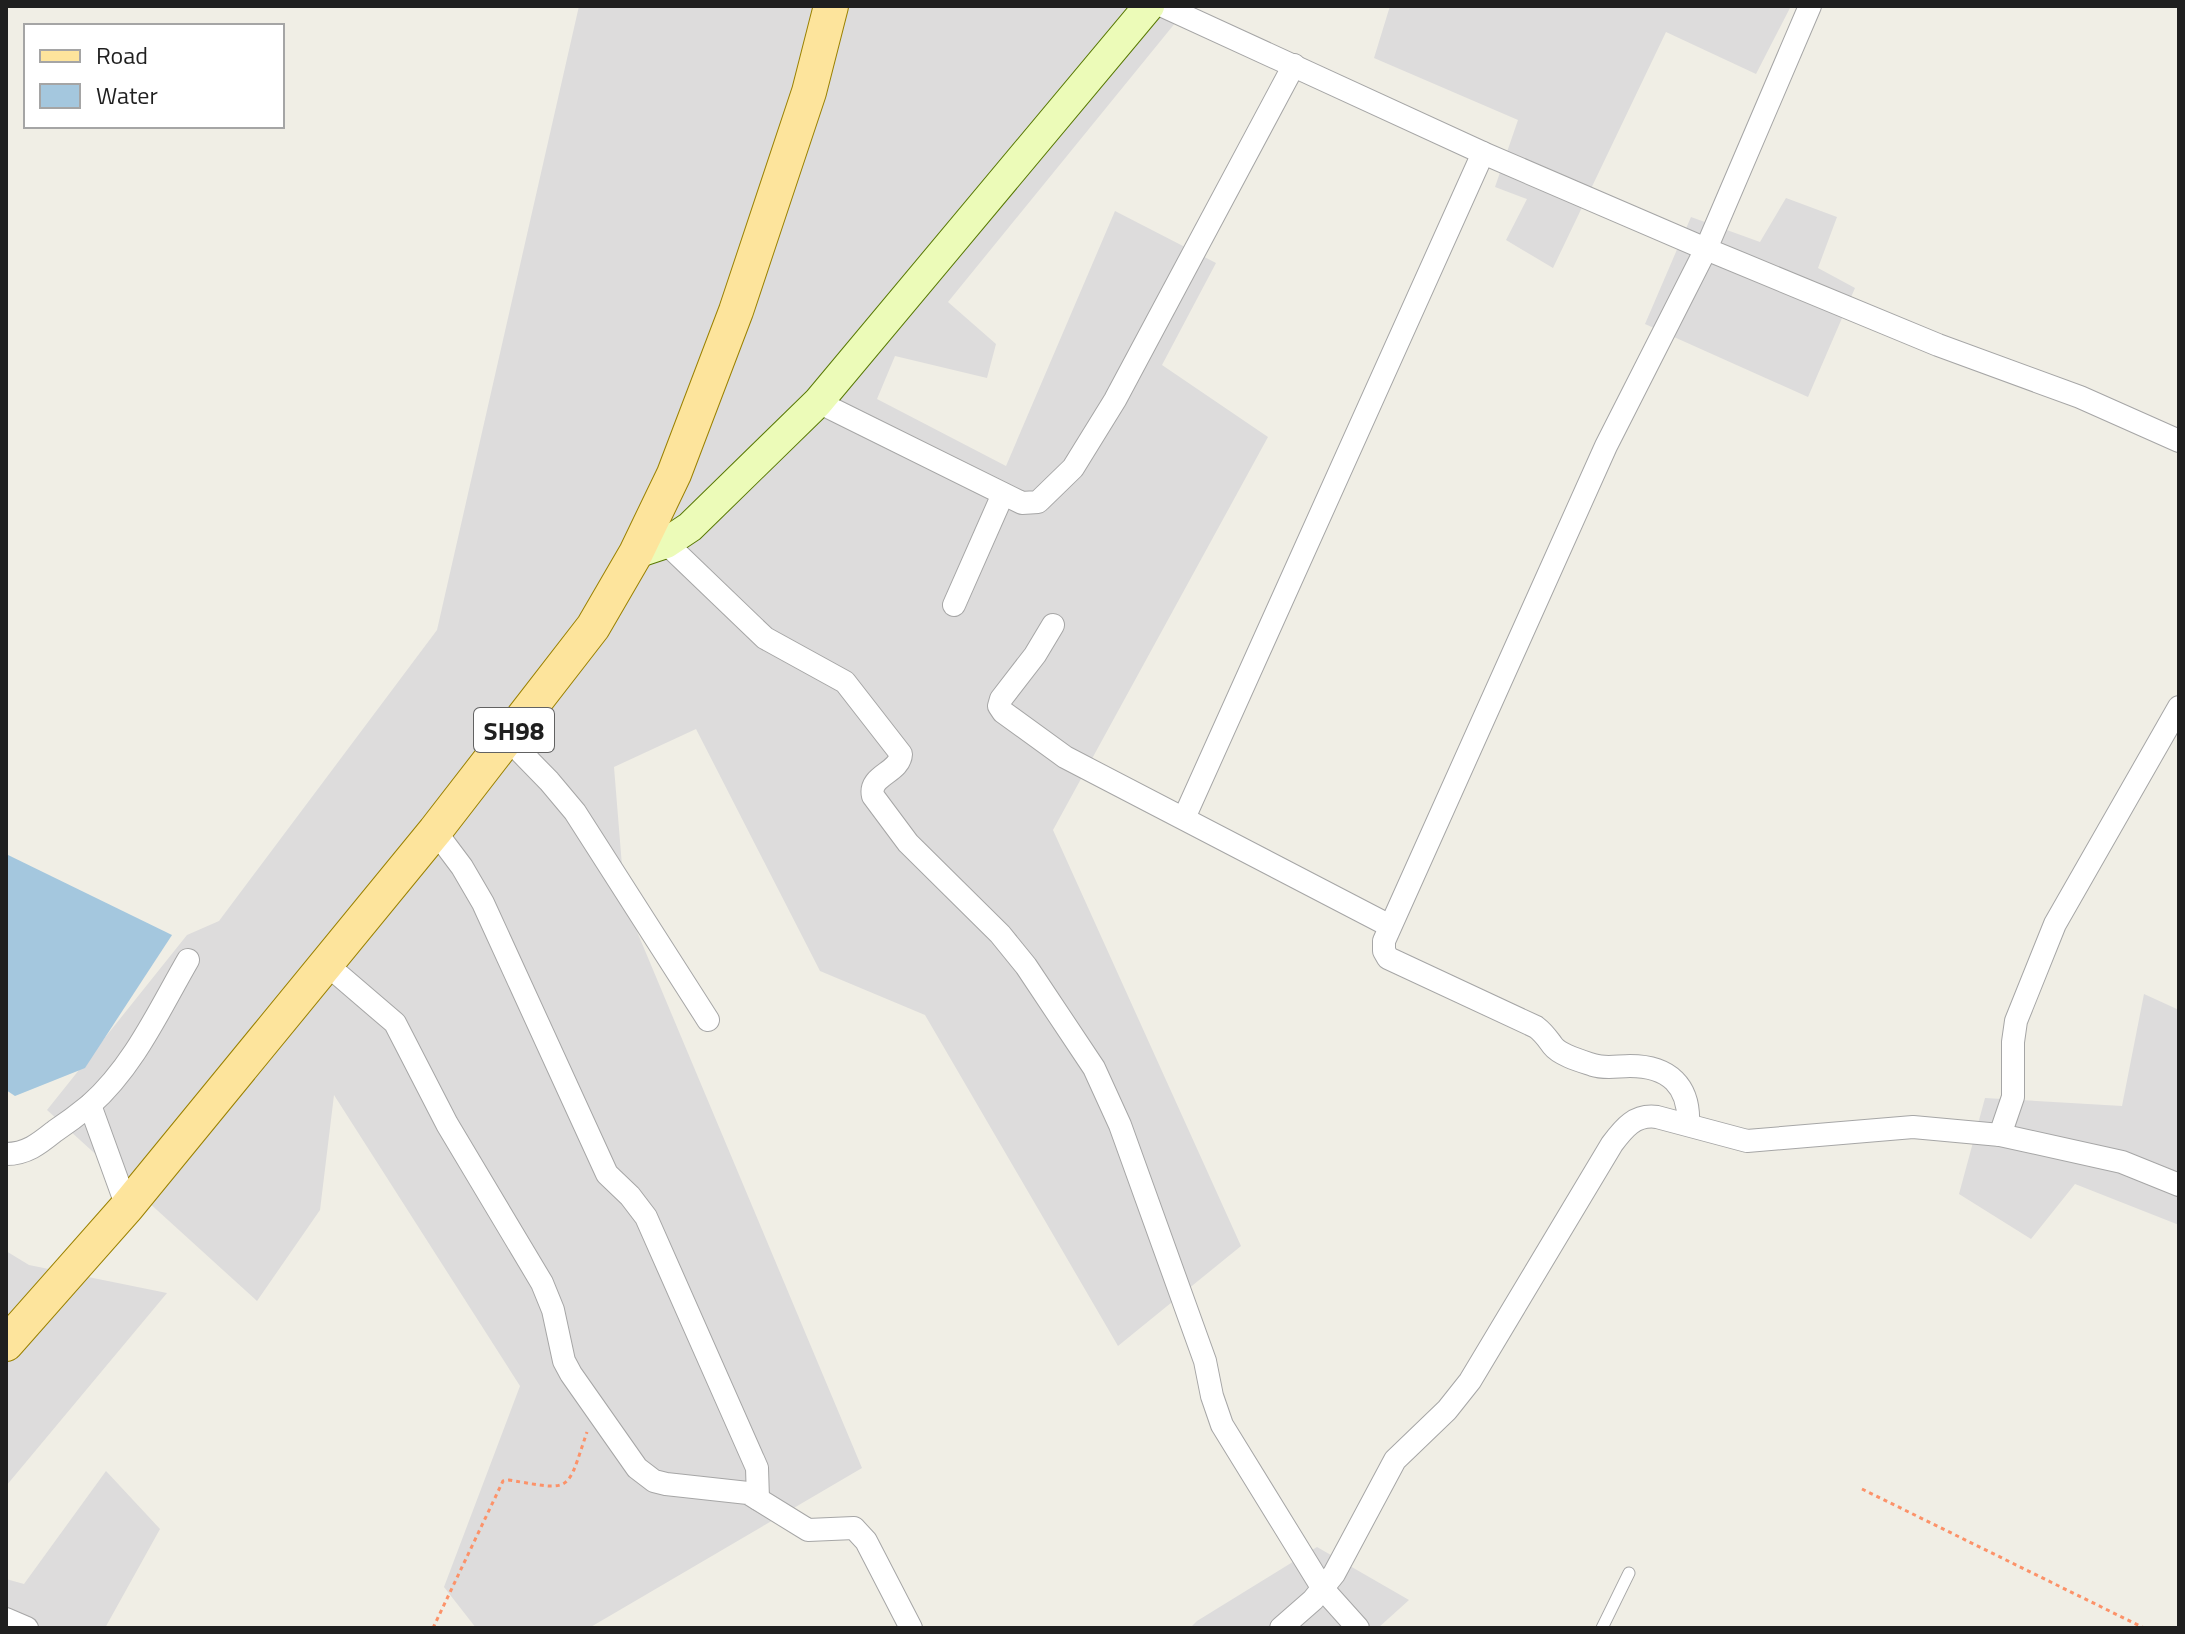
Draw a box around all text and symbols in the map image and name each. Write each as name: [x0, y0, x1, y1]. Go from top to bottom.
legend: [24, 24, 284, 128]
text: Road: [96, 37, 148, 73]
text: Water: [96, 77, 158, 113]
road number: SH98: [474, 708, 554, 752]

